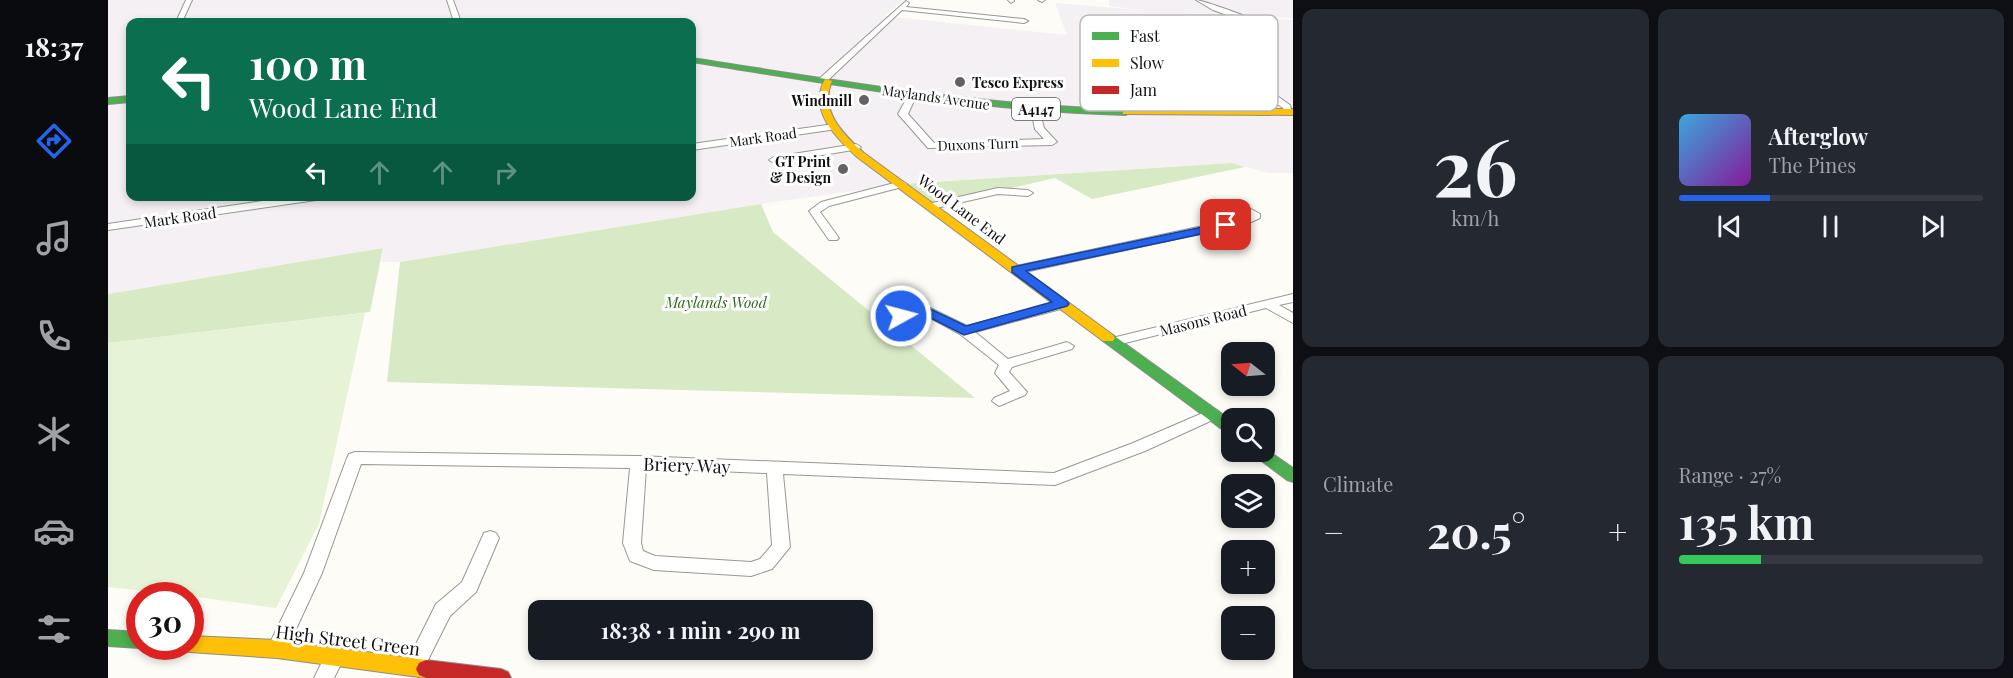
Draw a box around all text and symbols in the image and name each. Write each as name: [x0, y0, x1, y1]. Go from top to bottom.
legend: [1080, 15, 1278, 111]
text: Fast: [1130, 25, 1160, 46]
text: 18:37: [25, 28, 83, 64]
text: 100 m: [249, 35, 367, 91]
icon: left: [150, 42, 228, 120]
text: Slow: [1130, 52, 1165, 73]
place label: Tesco Express: [972, 73, 1064, 92]
marker: Tesco Express: [953, 75, 967, 89]
text: Jam: [1129, 79, 1157, 100]
street label: Maylands Avenue: [881, 80, 991, 114]
text: Wood Lane End: [249, 89, 438, 125]
place label: Windmill: [791, 91, 853, 110]
marker: Windmill: [857, 93, 871, 107]
road number: A4147: [1012, 98, 1060, 120]
text: 26: [1433, 113, 1518, 217]
icon: directions: [33, 120, 75, 162]
text: Afterglow: [1769, 121, 1868, 151]
street label: Mark Road: [728, 123, 798, 151]
street label: Duxons Turn: [937, 133, 1020, 155]
text: The Pines: [1769, 151, 1856, 178]
place label: GT Print & Design: [770, 152, 831, 187]
icon: left: [300, 156, 333, 189]
icon: ahead: [363, 156, 396, 189]
icon: ahead: [426, 156, 459, 189]
icon: right: [489, 156, 522, 189]
marker: GT Print & Design: [836, 162, 850, 176]
street label: Wood Lane End: [913, 169, 1010, 249]
pin: [1200, 199, 1251, 250]
street label: Mark Road: [143, 202, 218, 232]
text: km/h: [1451, 204, 1499, 231]
icon: arrive: [1209, 208, 1242, 241]
icon: previous: [1713, 210, 1746, 243]
icon: pause: [1814, 210, 1847, 243]
icon: next: [1916, 210, 1949, 243]
icon: music: [33, 217, 75, 259]
position arrow: [869, 284, 933, 348]
park label: Maylands Wood: [664, 292, 768, 312]
street label: Masons Road: [1157, 299, 1249, 340]
icon: phone: [33, 315, 75, 357]
north arrow: [1221, 342, 1275, 396]
map controls: [1221, 342, 1275, 660]
button: search: [1221, 408, 1275, 462]
icon: climate: [33, 413, 75, 455]
street label: Briery Way: [643, 451, 731, 479]
text: Range · 27%: [1679, 461, 1781, 488]
text: Climate: [1323, 470, 1393, 497]
button: layers: [1221, 474, 1275, 528]
text: 135 km: [1679, 491, 1814, 551]
text: 20.5°: [1427, 500, 1526, 560]
text: −: [1323, 509, 1344, 553]
text: +: [1608, 509, 1627, 553]
icon: car: [33, 510, 75, 552]
button: +: [1221, 540, 1275, 594]
speed limit sign: 30: [126, 582, 204, 660]
button: −: [1221, 606, 1275, 660]
icon: filters: [33, 608, 75, 650]
text: 18:38 · 1 min · 290 m: [601, 615, 800, 645]
street label: High Street Green: [274, 619, 422, 661]

